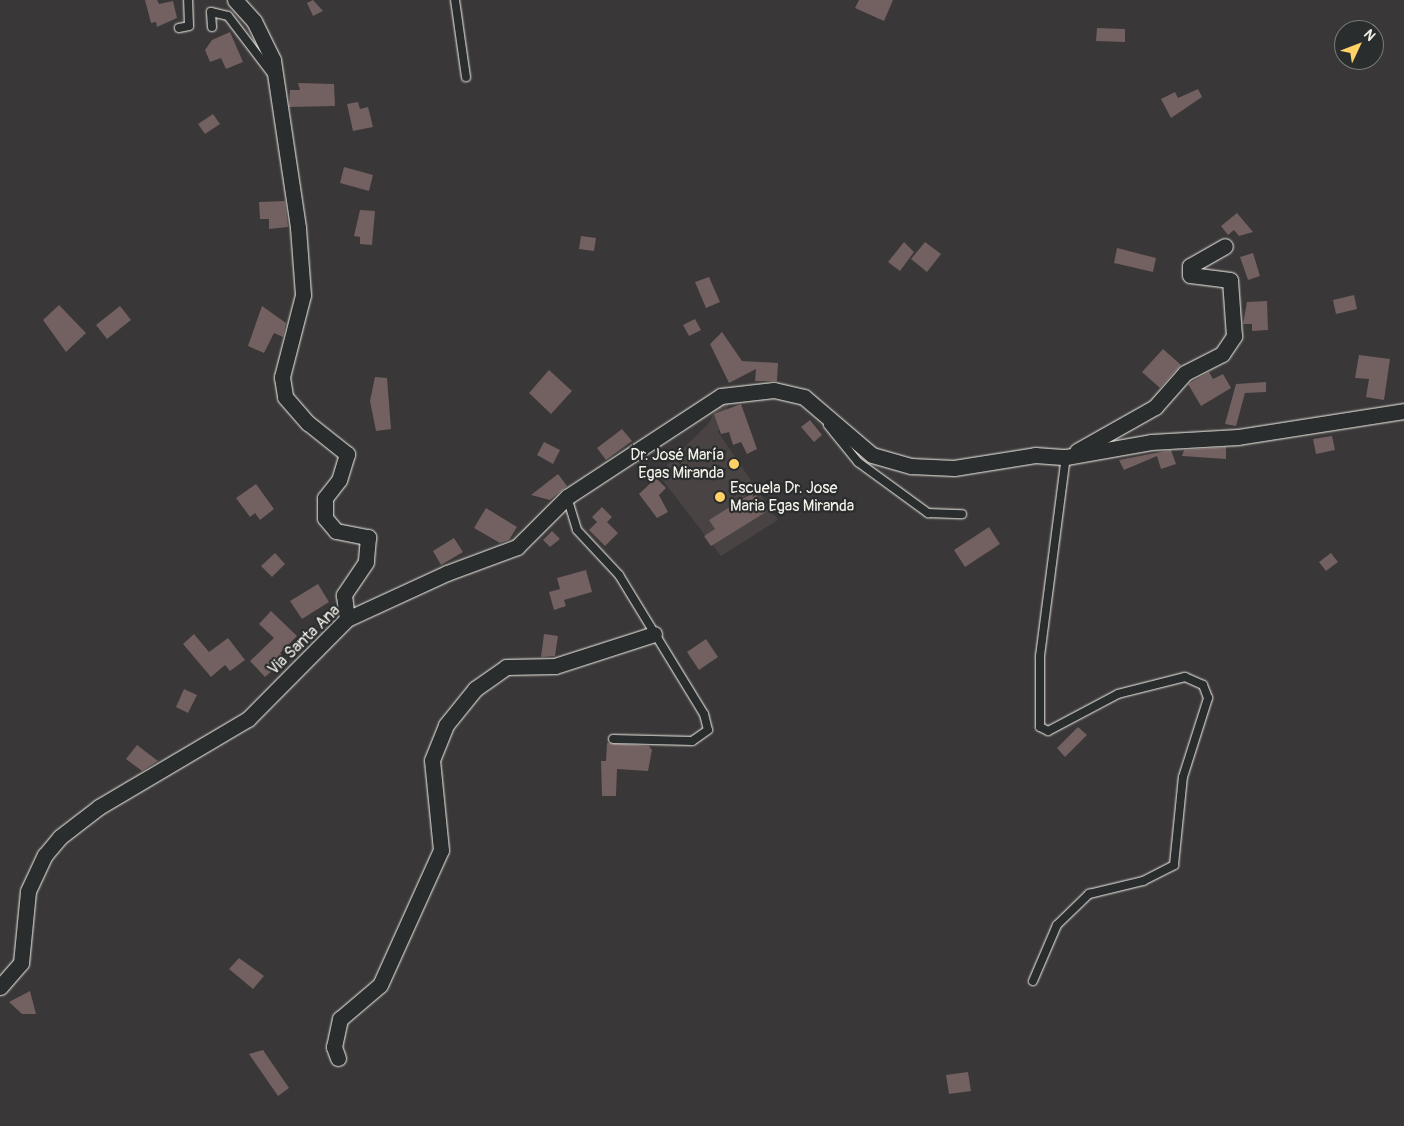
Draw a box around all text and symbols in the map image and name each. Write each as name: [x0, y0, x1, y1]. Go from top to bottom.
north arrow: [1334, 20, 1384, 70]
text: N: [1360, 26, 1379, 44]
place label: Dr. José María Egas Miranda: [630, 445, 724, 483]
marker: Dr. José María Egas Miranda: [728, 458, 740, 470]
place label: Escuela Dr. Jose Maria Egas Miranda: [730, 478, 854, 516]
marker: Escuela Dr. Jose Maria Egas Miranda: [714, 491, 726, 503]
street label: Via Santa Ana: [264, 601, 344, 679]

